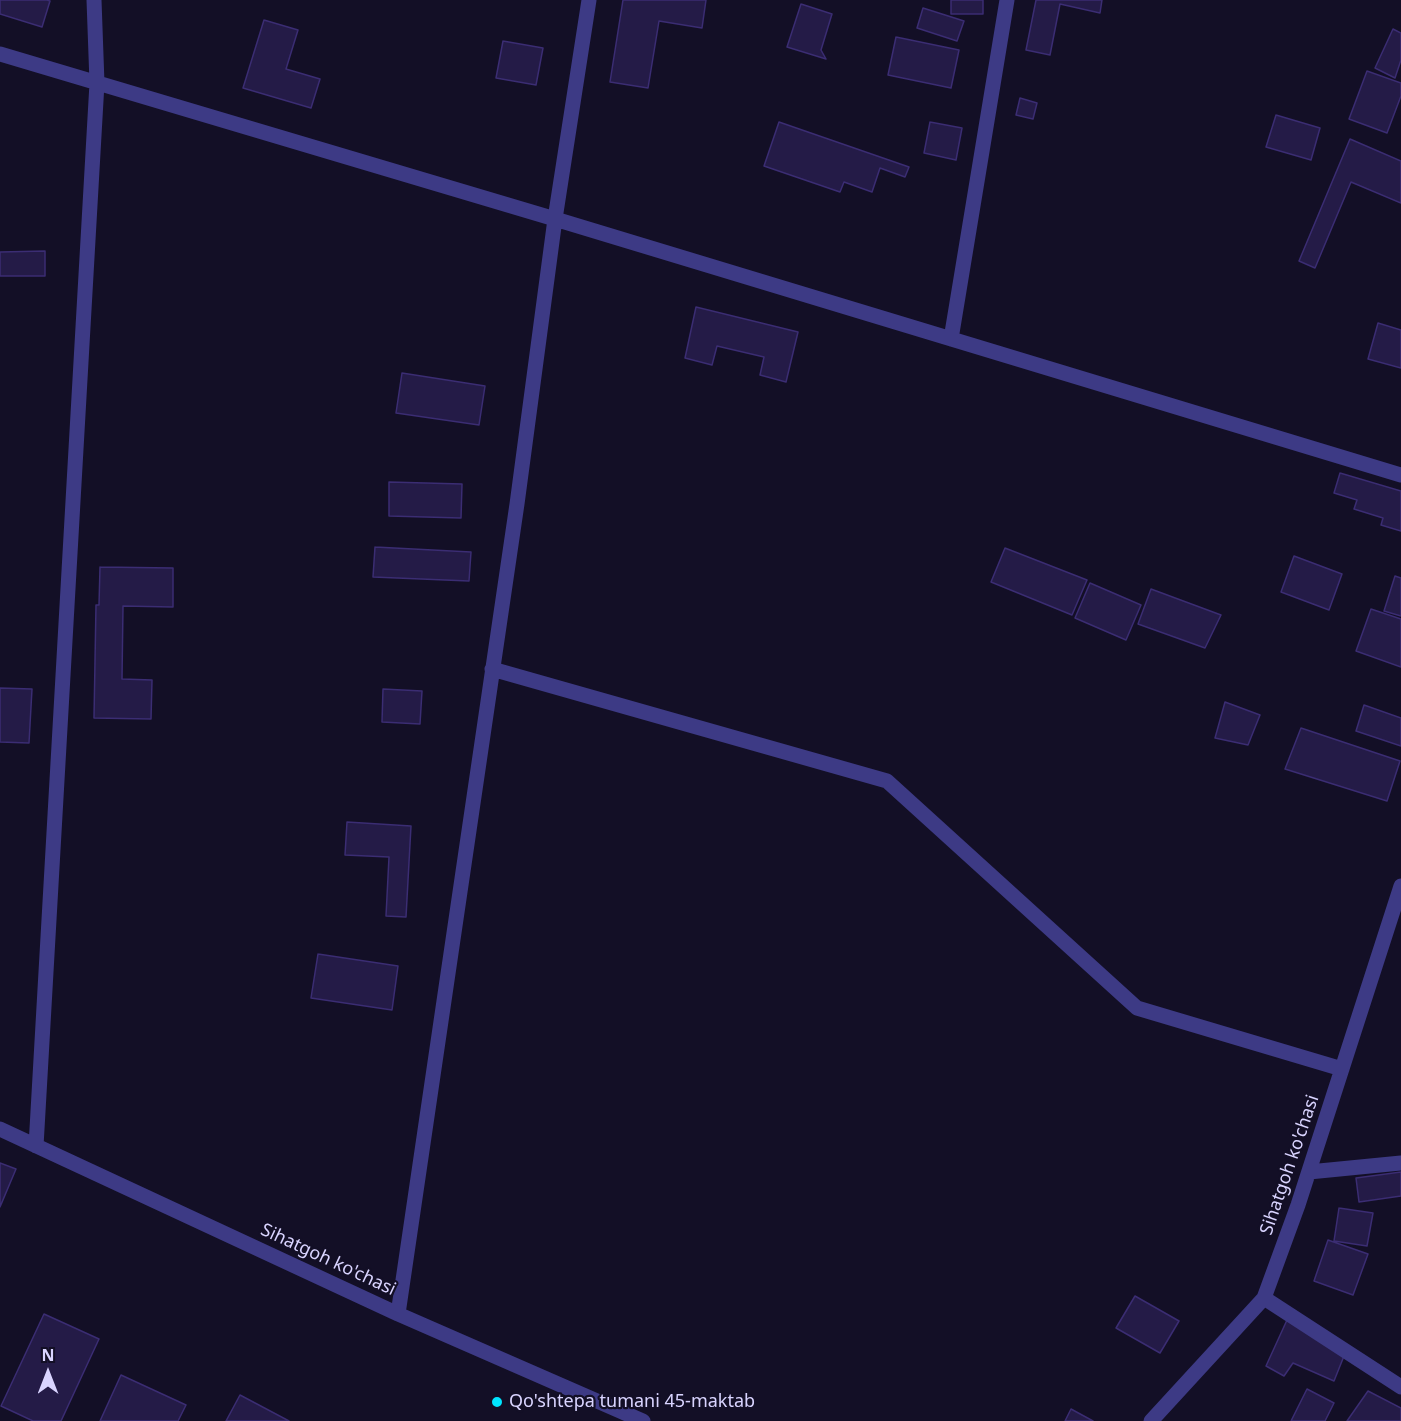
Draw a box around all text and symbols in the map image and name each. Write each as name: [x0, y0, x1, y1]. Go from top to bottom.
street label: Sihatgoh ko'chasi: [1256, 1092, 1324, 1238]
street label: Sihatgoh ko'chasi: [257, 1219, 399, 1301]
north arrow: [18, 1343, 78, 1403]
text: N: [41, 1344, 55, 1366]
place label: Qo'shtepa tumani 45-maktab: [509, 1391, 755, 1413]
marker: Qo'shtepa tumani 45-maktab: [490, 1395, 504, 1409]

